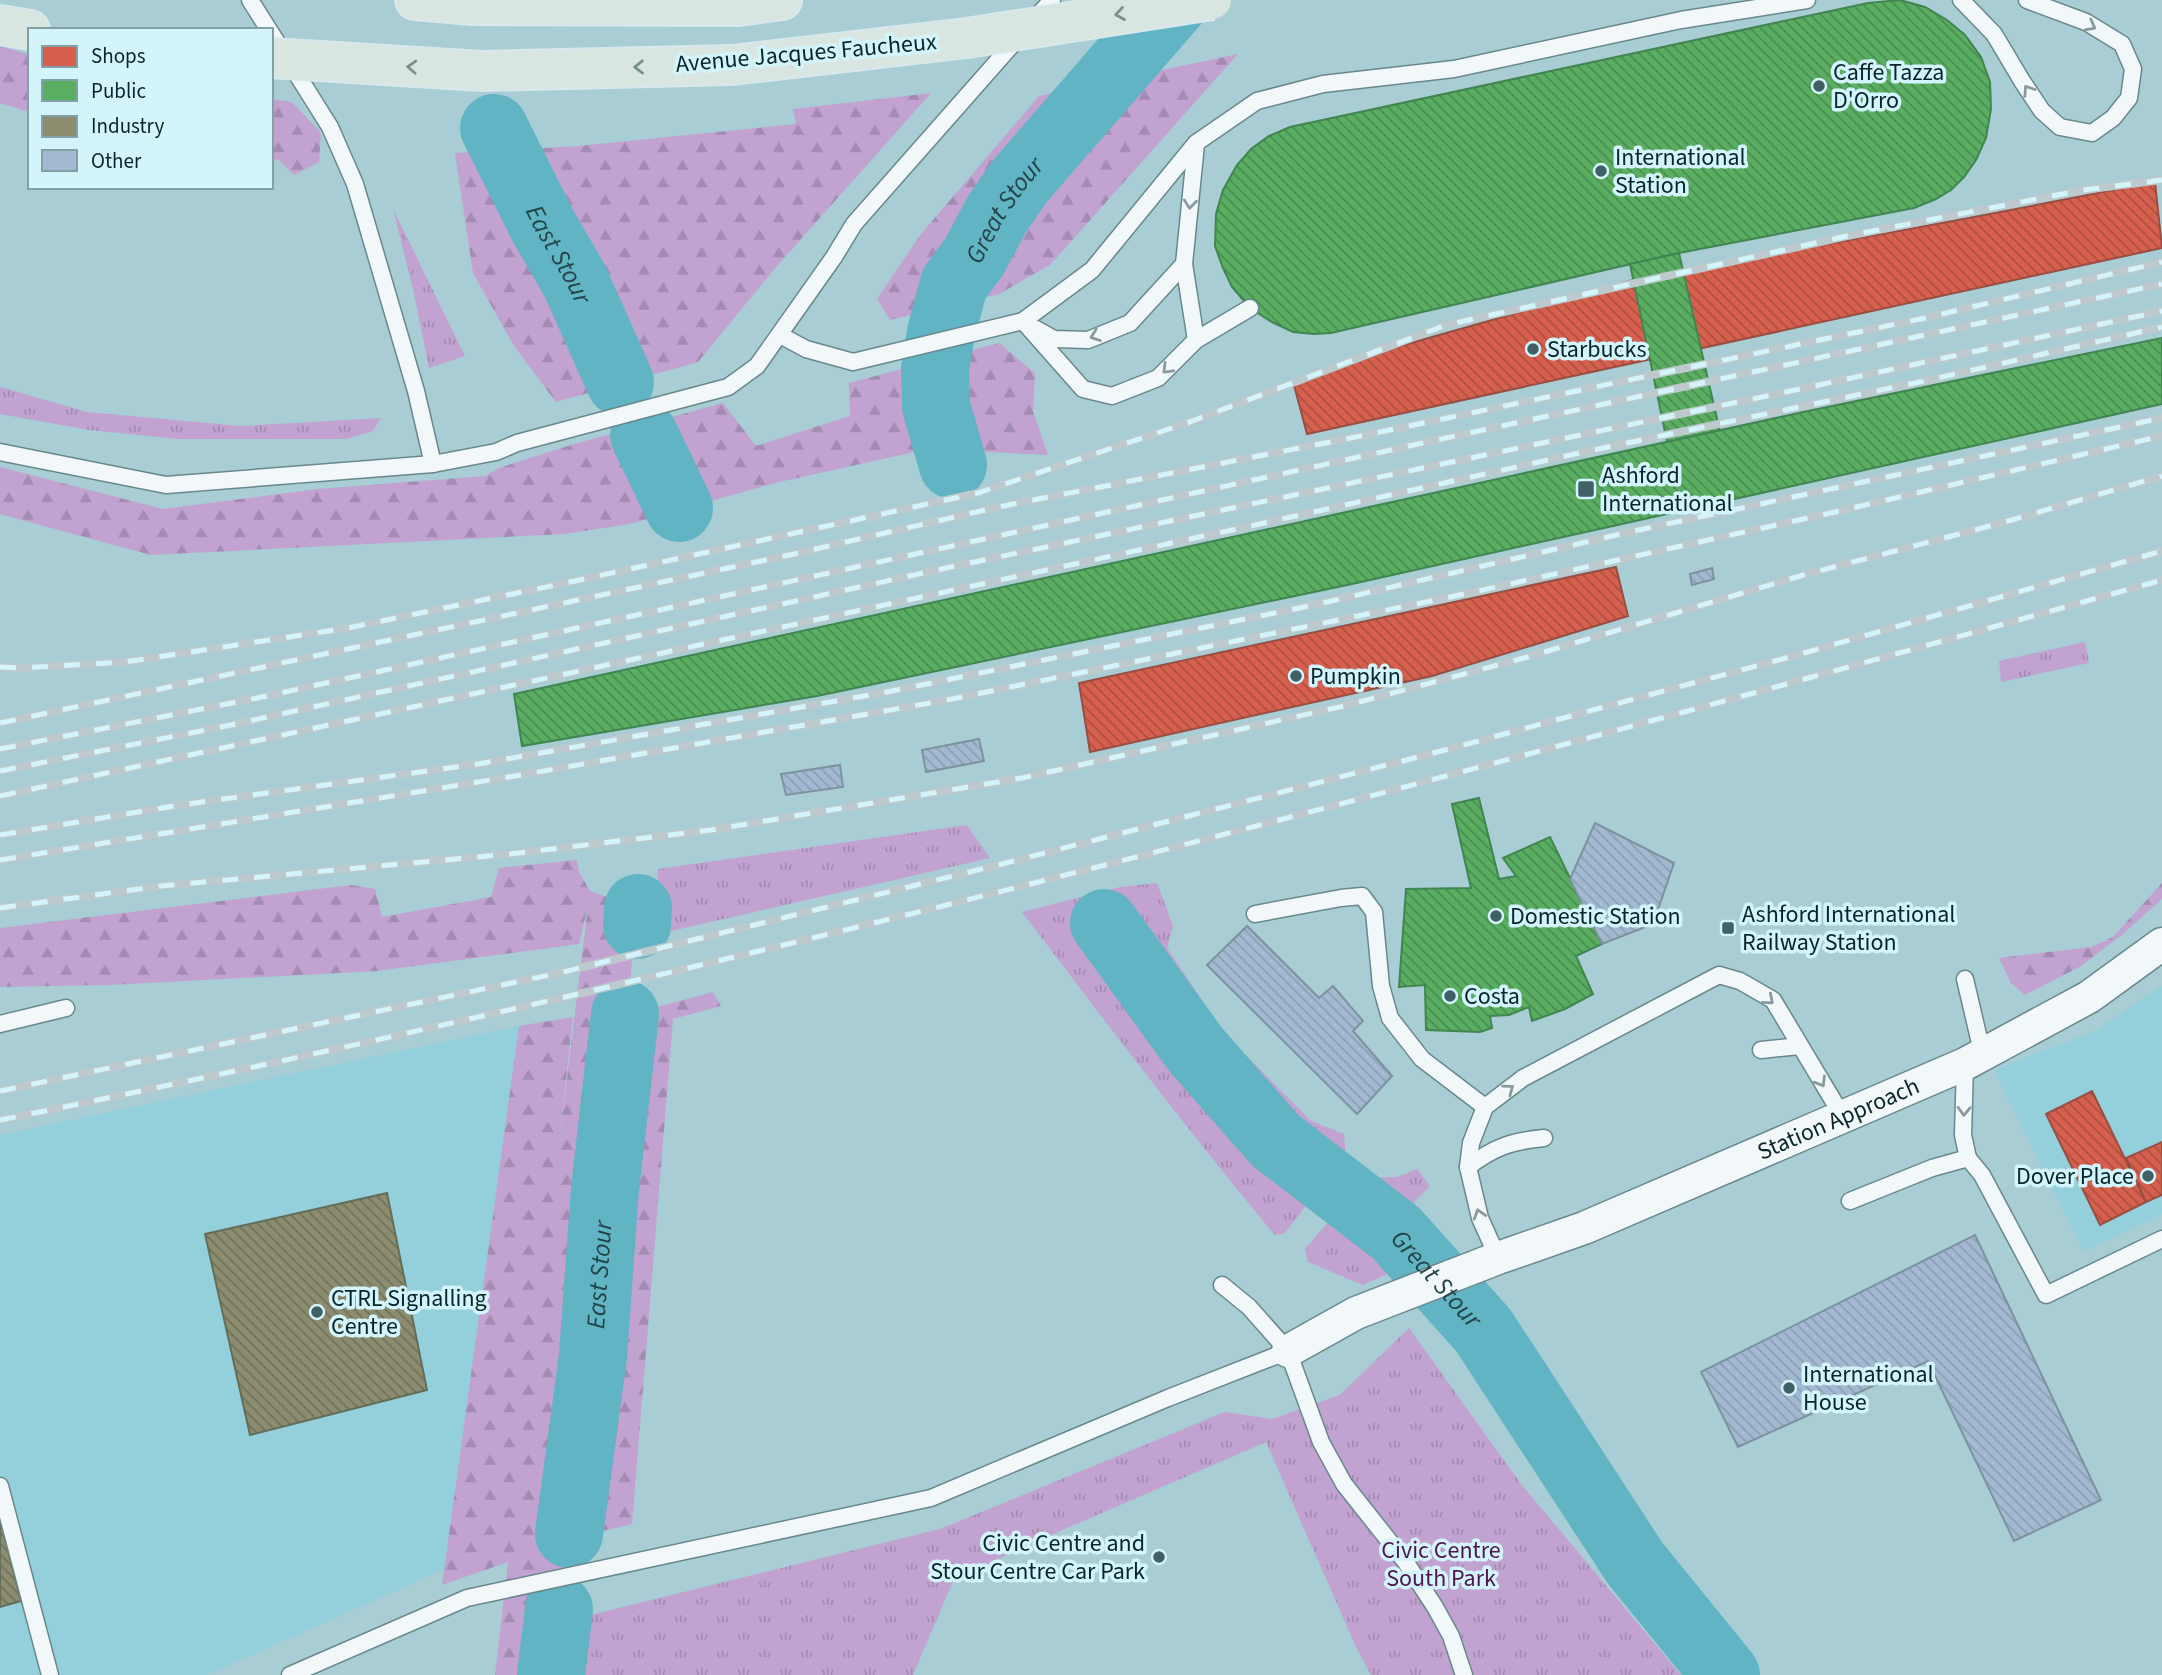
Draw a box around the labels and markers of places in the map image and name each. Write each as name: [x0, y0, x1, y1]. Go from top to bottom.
place label: Caffe Tazza D'Orro: [1833, 55, 1944, 118]
marker: Caffe Tazza D'Orro: [1811, 78, 1827, 94]
place label: International Station: [1615, 140, 1746, 203]
marker: International Station: [1593, 163, 1609, 179]
place label: Starbucks: [1547, 332, 1646, 367]
marker: Starbucks: [1525, 341, 1541, 357]
place label: Ashford International: [1602, 458, 1733, 521]
marker: Ashford International: [1576, 479, 1596, 499]
place label: Pumpkin: [1310, 659, 1401, 694]
marker: Pumpkin: [1288, 668, 1304, 684]
place label: Ashford International Railway Station: [1742, 897, 1955, 960]
place label: Domestic Station: [1510, 899, 1681, 934]
marker: Domestic Station: [1488, 908, 1504, 924]
marker: Ashford International Railway Station: [1720, 920, 1736, 936]
place label: Costa: [1464, 979, 1520, 1014]
marker: Costa: [1442, 988, 1458, 1004]
place label: Dover Place: [2016, 1159, 2134, 1194]
marker: Dover Place: [2140, 1168, 2156, 1184]
place label: CTRL Signalling Centre: [331, 1281, 487, 1344]
marker: CTRL Signalling Centre: [309, 1304, 325, 1320]
place label: International House: [1803, 1357, 1934, 1420]
marker: International House: [1781, 1380, 1797, 1396]
place label: Civic Centre and Stour Centre Car Park: [930, 1526, 1145, 1589]
marker: Civic Centre and Stour Centre Car Park: [1151, 1549, 1167, 1565]

